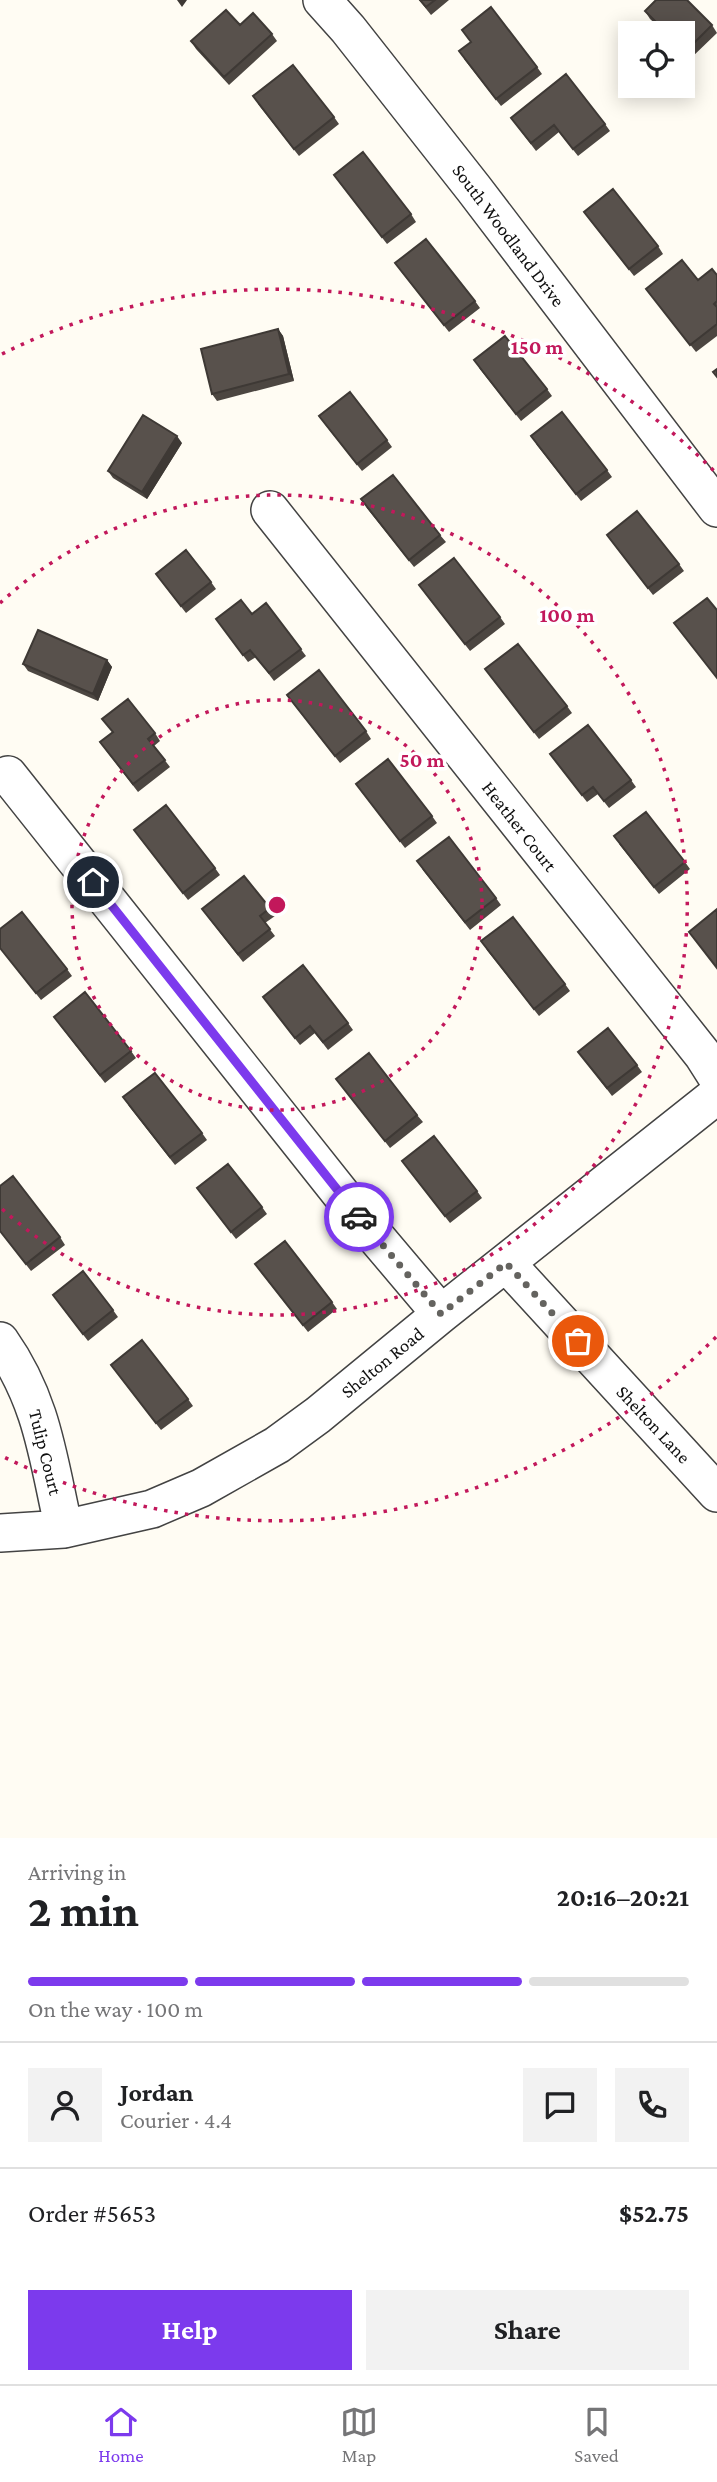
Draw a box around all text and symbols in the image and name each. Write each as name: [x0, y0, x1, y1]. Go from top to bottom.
map controls: [618, 21, 695, 98]
button: locate: [618, 21, 695, 98]
street label: South Woodland Drive: [448, 160, 569, 311]
text: 150 m: [511, 335, 564, 359]
text: 100 m: [539, 603, 595, 627]
text: 50 m: [400, 748, 445, 772]
street label: Heather Court: [478, 777, 562, 876]
pin: [63, 852, 123, 912]
icon: home: [74, 863, 112, 901]
centre of rings: [265, 893, 289, 917]
courier: [324, 1182, 394, 1252]
icon: car: [340, 1198, 378, 1236]
pin: [548, 1311, 608, 1371]
icon: bag: [559, 1322, 597, 1360]
street label: Shelton Road: [337, 1323, 428, 1402]
street label: Shelton Lane: [612, 1381, 695, 1468]
street label: Tulip Court: [25, 1407, 66, 1498]
text: Arriving in: [28, 1859, 126, 1885]
text: 20:16–20:21: [557, 1883, 689, 1912]
text: 2 min: [28, 1885, 139, 1936]
text: On the way · 100 m: [28, 1996, 203, 2022]
button: person: [28, 2068, 102, 2142]
button: chat: [523, 2068, 597, 2142]
button: phone: [615, 2068, 689, 2142]
text: Jordan: [120, 2078, 194, 2107]
text: Courier · 4.4: [120, 2107, 232, 2133]
text: Order #5653: [28, 2199, 156, 2228]
text: $52.75: [619, 2199, 689, 2228]
button: Help: [28, 2290, 352, 2370]
button: Share: [366, 2290, 689, 2370]
tab: Home: [98, 2403, 144, 2466]
tab: Map: [340, 2403, 378, 2466]
tab: Saved: [574, 2403, 619, 2466]

